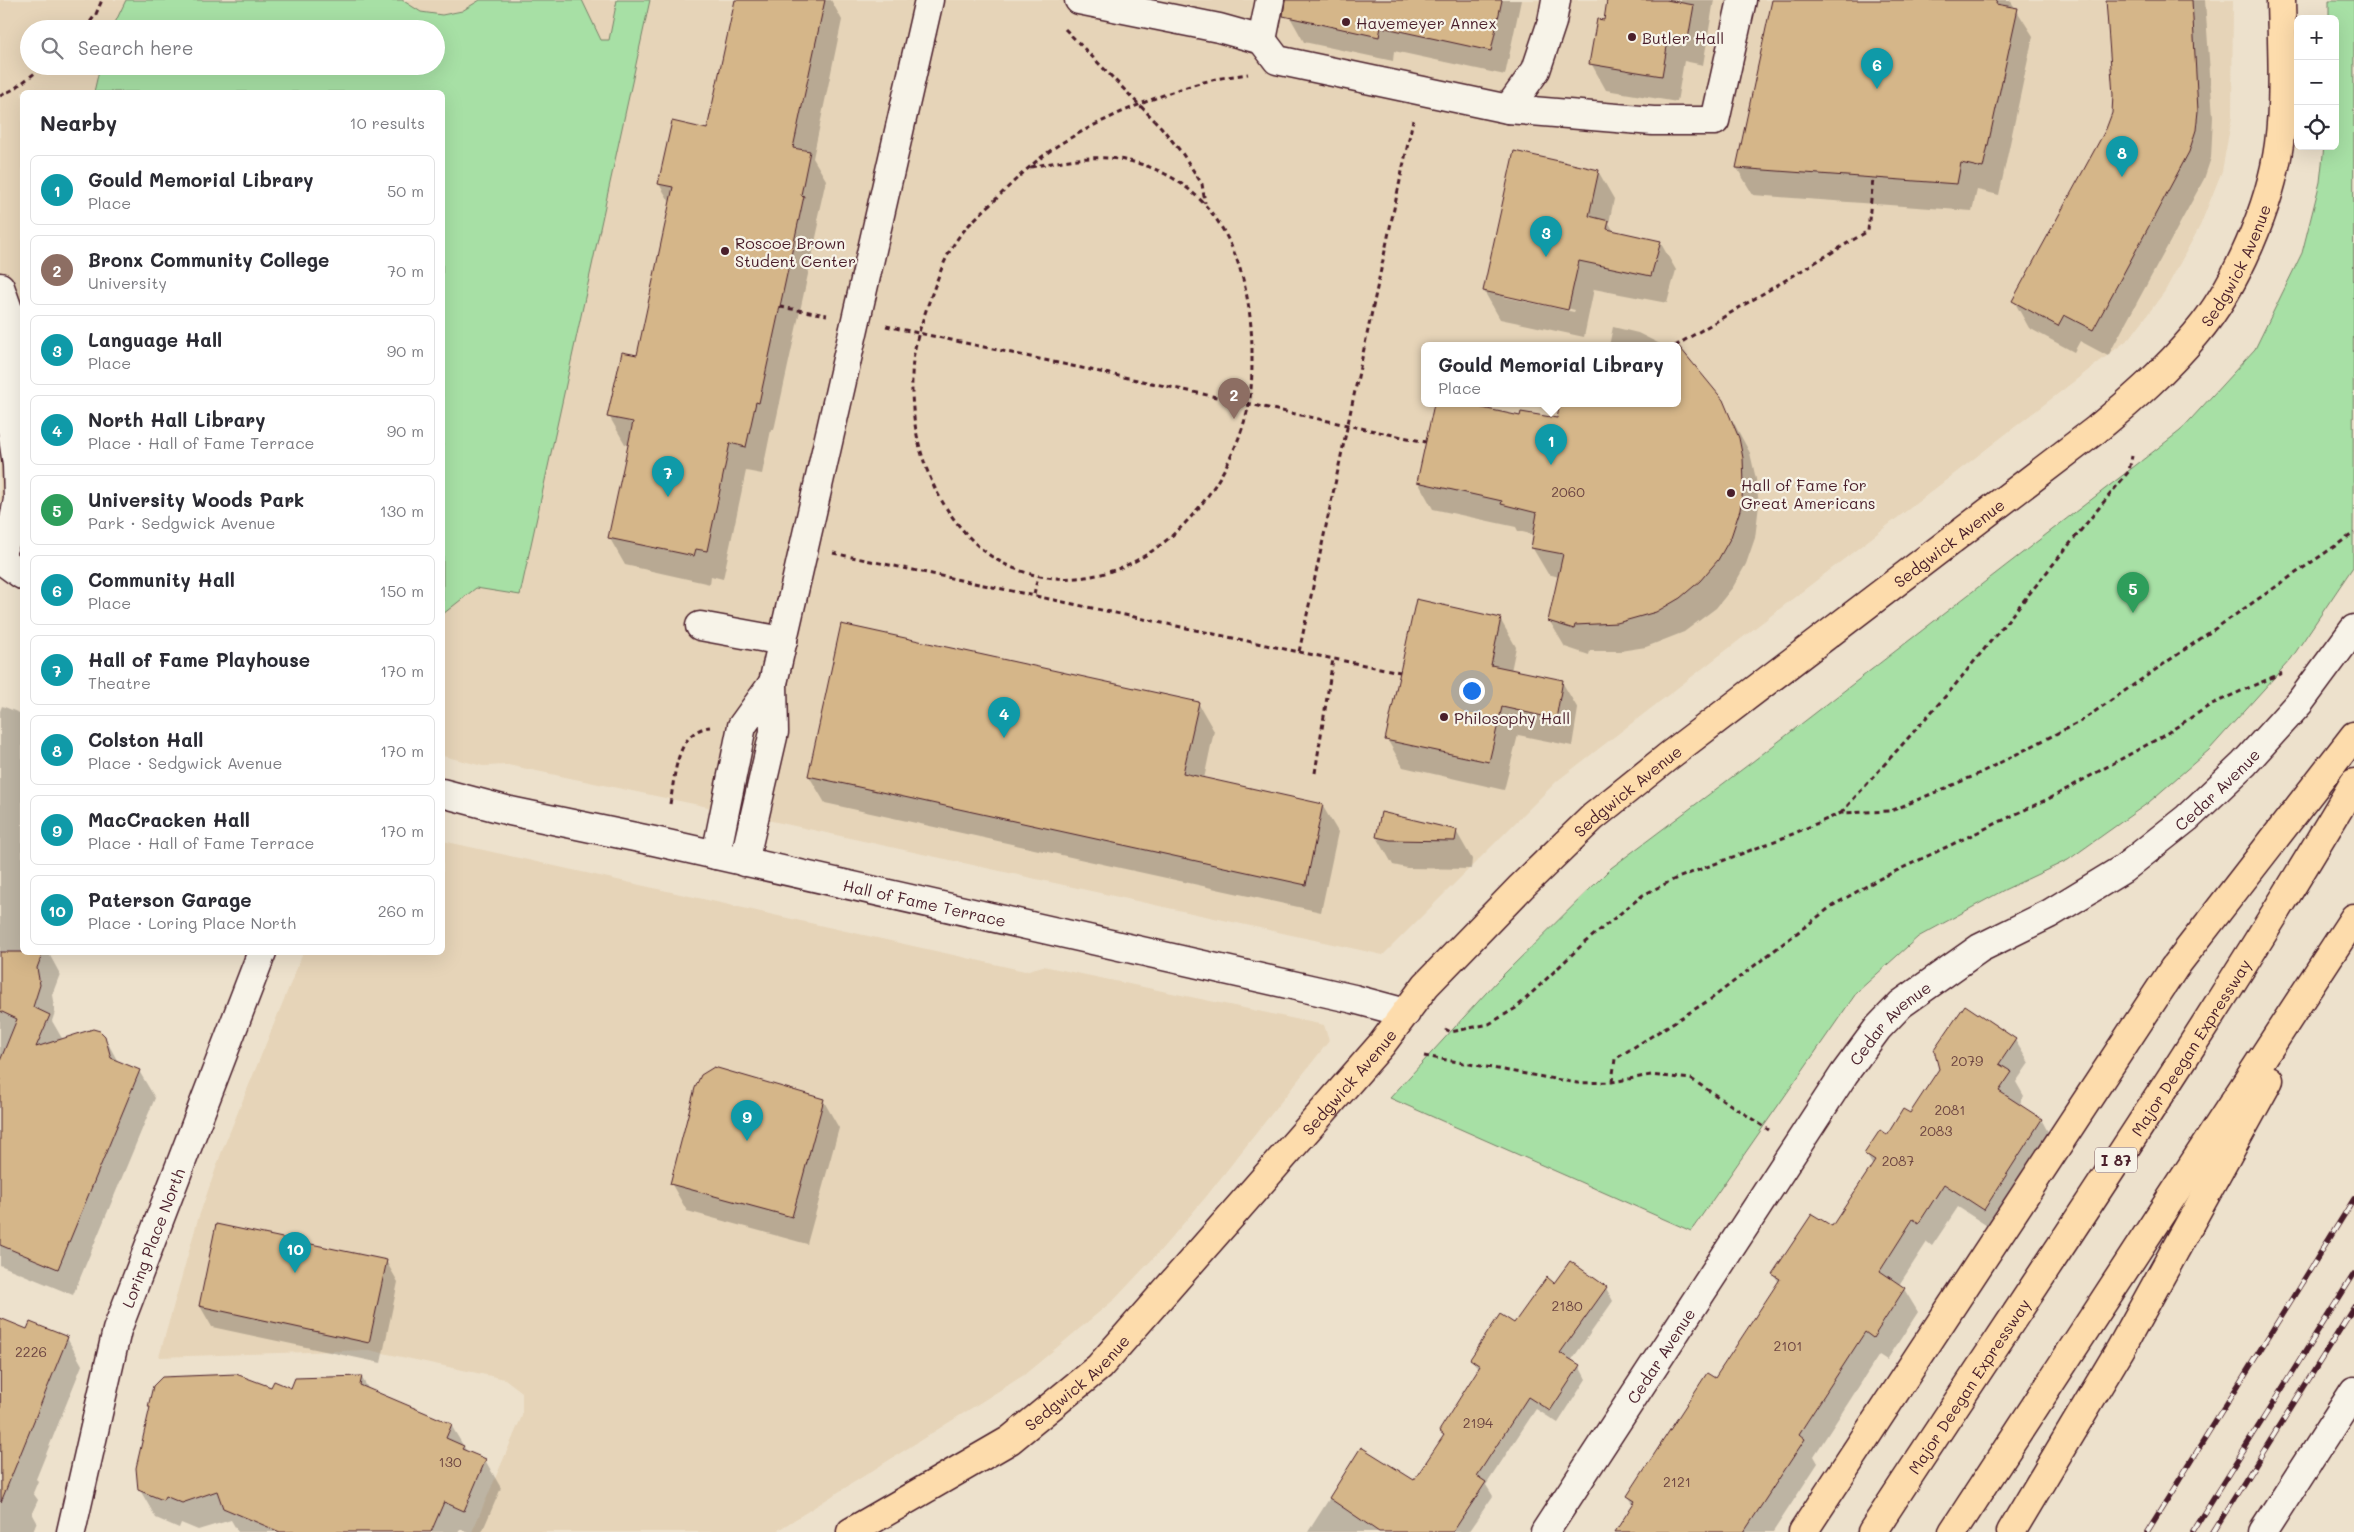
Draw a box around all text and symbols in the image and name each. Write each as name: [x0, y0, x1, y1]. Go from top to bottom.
place label: Havemeyer Annex: [1356, 12, 1497, 33]
map controls: [2294, 15, 2339, 150]
button: +: [2294, 15, 2339, 60]
marker: Havemeyer Annex: [1340, 16, 1352, 28]
search box: [20, 20, 445, 75]
place label: Butler Hall: [1642, 27, 1724, 48]
marker: Butler Hall: [1626, 31, 1638, 43]
icon: search: [38, 34, 66, 62]
text: Search here: [78, 35, 194, 60]
pin: 6: [1861, 48, 1893, 89]
button: −: [2294, 60, 2339, 105]
button: locate: [2294, 105, 2339, 150]
text: Nearby: [40, 109, 117, 136]
text: 10 results: [350, 112, 425, 133]
pin: 8: [2106, 136, 2138, 177]
text: Gould Memorial Library: [88, 167, 314, 192]
text: 1: [53, 180, 61, 201]
text: 50 m: [387, 180, 424, 201]
text: Place: [88, 192, 131, 213]
street label: Sedgwick Avenue: [2196, 202, 2274, 330]
pin: 3: [1530, 216, 1562, 257]
place label: Roscoe Brown Student Center: [735, 232, 856, 271]
marker: Roscoe Brown Student Center: [719, 245, 731, 257]
text: Bronx Community College: [88, 247, 329, 272]
text: 2: [53, 260, 61, 281]
text: 70 m: [387, 260, 424, 281]
text: University: [88, 272, 167, 293]
text: Language Hall: [88, 327, 222, 352]
text: 3: [52, 340, 62, 361]
text: 90 m: [387, 340, 424, 361]
popup: [1421, 342, 1681, 407]
text: Place: [88, 352, 131, 373]
text: Gould Memorial Library: [1438, 352, 1664, 377]
text: Place: [1438, 377, 1481, 398]
pin: 2: [1218, 378, 1250, 419]
text: North Hall Library: [88, 407, 266, 432]
text: 4: [52, 420, 62, 441]
text: 90 m: [387, 420, 424, 441]
pin: 1: [1535, 424, 1567, 465]
text: Place · Hall of Fame Terrace: [88, 432, 315, 453]
pin: 7: [652, 456, 684, 497]
place label: Hall of Fame for Great Americans: [1741, 474, 1876, 513]
house number: 2060: [1551, 482, 1585, 501]
text: University Woods Park: [88, 487, 304, 512]
marker: Hall of Fame for Great Americans: [1725, 487, 1737, 499]
street label: Sedgwick Avenue: [1889, 493, 2008, 591]
text: 5: [52, 500, 62, 521]
text: 130 m: [380, 500, 424, 521]
text: Park · Sedgwick Avenue: [88, 512, 276, 533]
text: Community Hall: [88, 567, 235, 592]
pin: 5: [2117, 572, 2149, 613]
text: 6: [52, 580, 62, 601]
text: 150 m: [380, 580, 424, 601]
text: Place: [88, 592, 131, 613]
text: Hall of Fame Playhouse: [88, 647, 310, 672]
text: 7: [53, 660, 61, 681]
text: 170 m: [380, 660, 424, 681]
text: Theatre: [88, 672, 151, 693]
your location: [1459, 678, 1485, 704]
pin: 4: [988, 697, 1020, 738]
place label: Philosophy Hall: [1454, 707, 1570, 728]
marker: Philosophy Hall: [1438, 711, 1450, 723]
text: Colston Hall: [88, 727, 203, 752]
text: 8: [52, 740, 62, 761]
text: 170 m: [380, 740, 424, 761]
street label: Sedgwick Avenue: [1569, 740, 1685, 841]
street label: Cedar Avenue: [2170, 744, 2264, 835]
text: Place · Sedgwick Avenue: [88, 752, 282, 773]
text: MacCracken Hall: [88, 807, 250, 832]
text: 9: [52, 820, 62, 841]
text: 170 m: [380, 820, 424, 841]
text: Place · Hall of Fame Terrace: [88, 832, 315, 853]
street label: Hall of Fame Terrace: [841, 874, 1008, 931]
text: Paterson Garage: [88, 887, 252, 912]
text: 10: [48, 900, 66, 921]
text: 260 m: [378, 900, 424, 921]
text: Place · Loring Place North: [88, 912, 296, 933]
street label: Major Deegan Expressway: [2126, 955, 2255, 1140]
street label: Cedar Avenue: [1844, 976, 1935, 1069]
street label: Sedgwick Avenue: [1297, 1024, 1400, 1139]
house number: 2079: [1951, 1051, 1983, 1070]
pin: 9: [731, 1100, 763, 1141]
house number: 2081: [1934, 1100, 1966, 1119]
house number: 2083: [1919, 1121, 1953, 1140]
road number: I 87: [2095, 1148, 2137, 1172]
house number: 2087: [1882, 1151, 1915, 1170]
street label: Loring Place North: [116, 1165, 189, 1310]
pin: 10: [279, 1232, 311, 1273]
street label: Major Deegan Expressway: [1903, 1294, 2034, 1478]
house number: 2180: [1551, 1296, 1583, 1315]
street label: Cedar Avenue: [1621, 1304, 1699, 1407]
street label: Sedgwick Avenue: [1020, 1330, 1133, 1435]
house number: 2101: [1774, 1336, 1802, 1355]
house number: 2226: [15, 1342, 47, 1361]
house number: 2194: [1463, 1413, 1494, 1432]
house number: 130: [438, 1452, 462, 1471]
house number: 2121: [1663, 1472, 1691, 1491]

